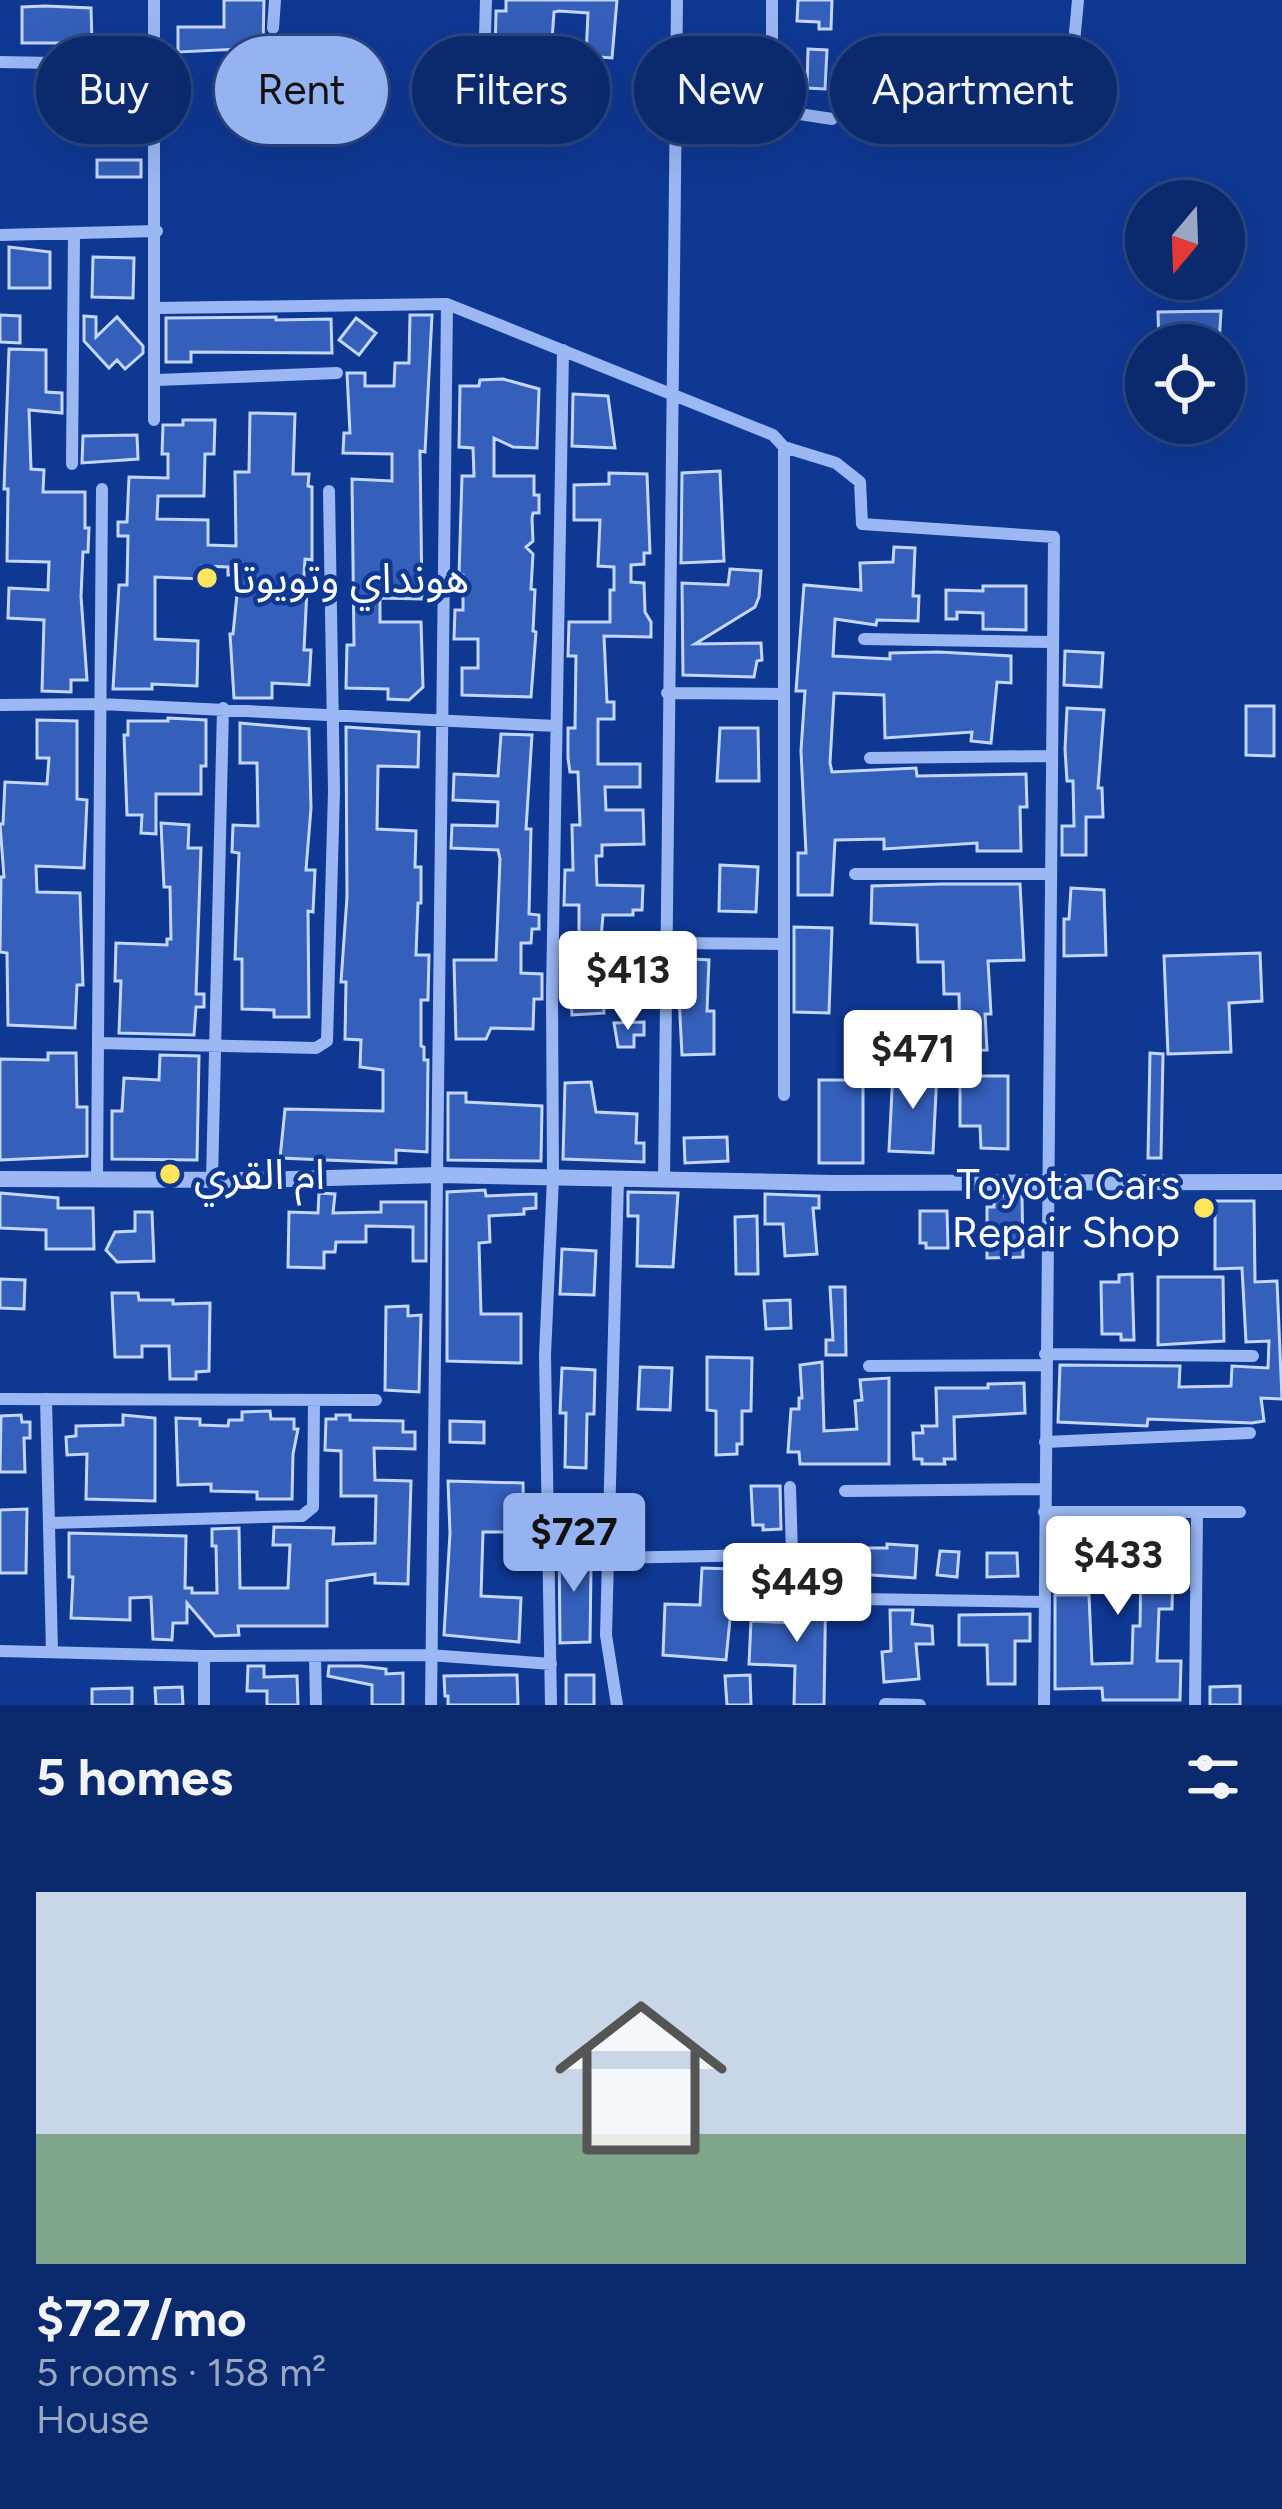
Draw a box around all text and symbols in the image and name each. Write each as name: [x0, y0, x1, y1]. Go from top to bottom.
chip: Buy: [36, 36, 191, 144]
chip: Rent: [215, 36, 388, 144]
chip: Filters: [412, 36, 610, 144]
chip: New: [634, 36, 806, 144]
chip: Apartment: [830, 36, 1117, 144]
north arrow: [1125, 180, 1245, 300]
map controls: [1125, 180, 1245, 444]
button: locate: [1125, 324, 1245, 444]
place label: هونداي وتويوتا: [231, 553, 469, 611]
marker: هونداي وتويوتا: [194, 565, 220, 591]
pin: $413: [557, 931, 699, 1033]
text: $413: [586, 946, 670, 993]
pin: $471: [842, 1010, 984, 1112]
text: $471: [871, 1025, 955, 1072]
place label: ام القري: [194, 1149, 325, 1207]
place label: Toyota Cars Repair Shop: [952, 1159, 1180, 1258]
marker: ام القري: [157, 1161, 183, 1187]
marker: Toyota Cars Repair Shop: [1191, 1195, 1217, 1221]
pin: $727: [503, 1493, 645, 1595]
text: $727: [530, 1508, 618, 1555]
pin: $433: [1047, 1516, 1189, 1618]
text: $433: [1073, 1531, 1163, 1578]
pin: $449: [726, 1543, 868, 1645]
text: $449: [750, 1558, 844, 1605]
icon: filters: [1180, 1744, 1246, 1810]
text: 5 homes: [36, 1747, 233, 1808]
icon: home: [533, 1970, 749, 2186]
text: $727/mo: [36, 2288, 247, 2349]
text: 5 rooms · 158 m²: [36, 2349, 326, 2396]
text: House: [36, 2396, 149, 2443]

